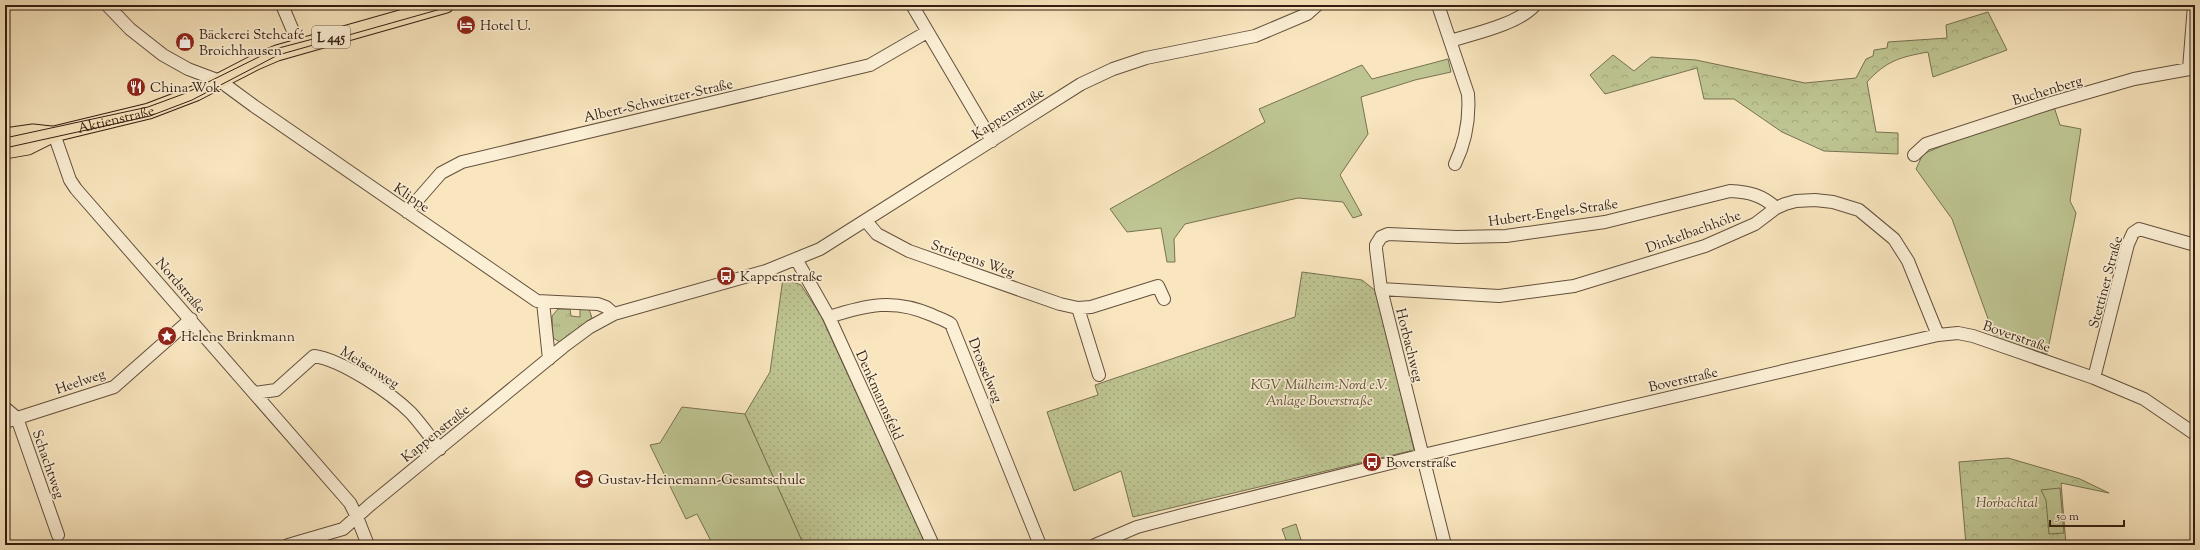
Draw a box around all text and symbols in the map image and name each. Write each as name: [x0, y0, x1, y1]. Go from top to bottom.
hotel icon: Hotel U.: [455, 14, 477, 36]
place label: Hotel U.: [480, 17, 531, 37]
place label: Bäckerei Stehcafé Broichhausen: [199, 26, 304, 62]
road number: L 445: [312, 26, 350, 48]
shop icon: Bäckerei Stehcafé Broichhausen: [174, 31, 196, 53]
street label: Buchenberg: [2010, 72, 2085, 112]
street label: Albert-Schweitzer-Straße: [582, 75, 735, 129]
restaurant icon: China Wok: [125, 76, 147, 98]
place label: China Wok: [150, 79, 221, 99]
street label: Kappenstraße: [969, 84, 1049, 146]
street label: Aktienstraße: [76, 102, 158, 140]
street label: Klippe: [389, 179, 433, 218]
street label: Hubert-Engels-Straße: [1487, 195, 1619, 233]
street label: Dinkelbachhöhe: [1643, 206, 1744, 259]
street label: Stettiner Straße: [2085, 234, 2129, 331]
street label: Striepens Weg: [928, 236, 1017, 284]
street label: Nordstraße: [150, 254, 209, 318]
bus stop icon: Kappenstraße: [715, 265, 737, 287]
place label: Kappenstraße: [740, 268, 823, 288]
street label: Horbachweg: [1389, 306, 1427, 385]
street label: Boverstraße: [1980, 317, 2053, 359]
place icon: Helene Brinkmann: [156, 325, 178, 347]
place label: Helene Brinkmann: [181, 328, 295, 348]
street label: Drosselweg: [962, 335, 1006, 406]
street label: Meisenweg: [335, 343, 403, 395]
street label: Denkmannsfeld: [849, 348, 907, 444]
street label: Boverstraße: [1647, 363, 1720, 399]
street label: Heelweg: [53, 365, 108, 401]
park label: KGV Mülheim-Nord e.V. Anlage Boverstraße: [1250, 376, 1388, 412]
street label: Kappenstraße: [398, 401, 475, 468]
street label: Schachtweg: [26, 428, 68, 502]
bus stop icon: Boverstraße: [1361, 451, 1383, 473]
place label: Boverstraße: [1386, 454, 1457, 474]
school or university icon: Gustav-Heinemann-Gesamtschule: [573, 468, 595, 490]
place label: Gustav-Heinemann-Gesamtschule: [598, 471, 806, 491]
park label: Horbachtal: [1976, 494, 2039, 514]
scale bar: [2050, 502, 2124, 528]
text: 50 m: [2055, 508, 2079, 526]

